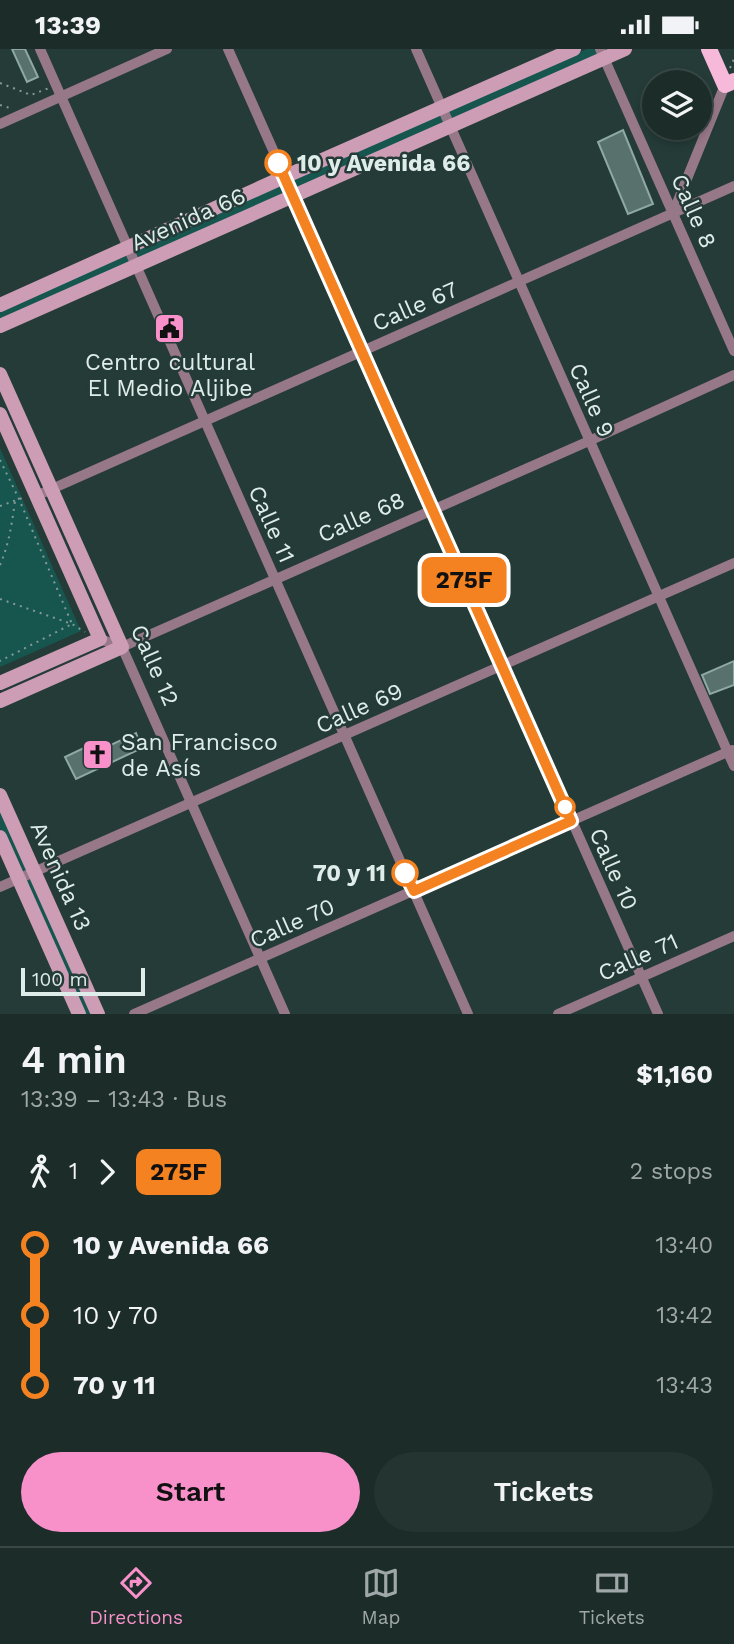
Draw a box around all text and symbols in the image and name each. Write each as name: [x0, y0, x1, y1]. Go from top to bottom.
text: 13:39: [35, 10, 101, 40]
map controls: [642, 70, 712, 140]
button: layers: [642, 70, 712, 140]
marker: 10 y Avenida 66: [265, 150, 291, 176]
place label: 10 y Avenida 66: [297, 150, 470, 177]
street label: Calle 8: [665, 170, 722, 252]
street label: Avenida 66: [127, 182, 250, 257]
street label: Calle 67: [368, 276, 462, 337]
public building icon: Centro cultural El Medio Aljibe: [153, 311, 187, 345]
place label: Centro cultural El Medio Aljibe: [85, 349, 255, 402]
street label: Calle 9: [563, 359, 620, 441]
street label: Calle 11: [243, 481, 300, 567]
street label: Calle 68: [314, 486, 409, 549]
line badge: 275F: [415, 557, 513, 603]
text: 275F: [436, 566, 492, 594]
street label: Calle 12: [125, 620, 184, 710]
street label: Calle 69: [312, 677, 407, 740]
place label: San Francisco de Asís: [121, 729, 278, 782]
church icon: San Francisco de Asís: [81, 738, 115, 772]
unlabelled marker: [555, 797, 575, 817]
street label: Avenida 13: [24, 817, 97, 935]
street label: Calle 10: [584, 824, 644, 914]
place label: 70 y 11: [313, 860, 386, 887]
marker: 70 y 11: [392, 860, 418, 886]
street label: Calle 70: [246, 893, 339, 954]
street label: Calle 71: [594, 928, 682, 987]
scale bar: [21, 965, 145, 997]
text: 100 m: [32, 968, 88, 991]
text: 4 min: [21, 1038, 127, 1082]
text: $1,160: [636, 1059, 713, 1089]
text: 13:39 – 13:43 · Bus: [21, 1086, 227, 1113]
icon: walk: [21, 1153, 59, 1191]
icon: forward: [88, 1153, 126, 1191]
text: 1: [69, 1158, 78, 1185]
text: 275F: [150, 1158, 207, 1186]
text: 2 stops: [630, 1158, 713, 1185]
text: 10 y Avenida 66: [73, 1230, 269, 1260]
text: 13:40: [655, 1232, 713, 1259]
text: 10 y 70: [73, 1300, 158, 1330]
text: 13:42: [656, 1302, 713, 1329]
text: 70 y 11: [73, 1370, 156, 1400]
text: 13:43: [656, 1372, 713, 1399]
button: Start: [21, 1452, 360, 1532]
button: Tickets: [374, 1452, 713, 1532]
tab: Directions: [89, 1564, 183, 1629]
tab: Map: [362, 1564, 400, 1629]
tab: Tickets: [579, 1564, 645, 1629]

